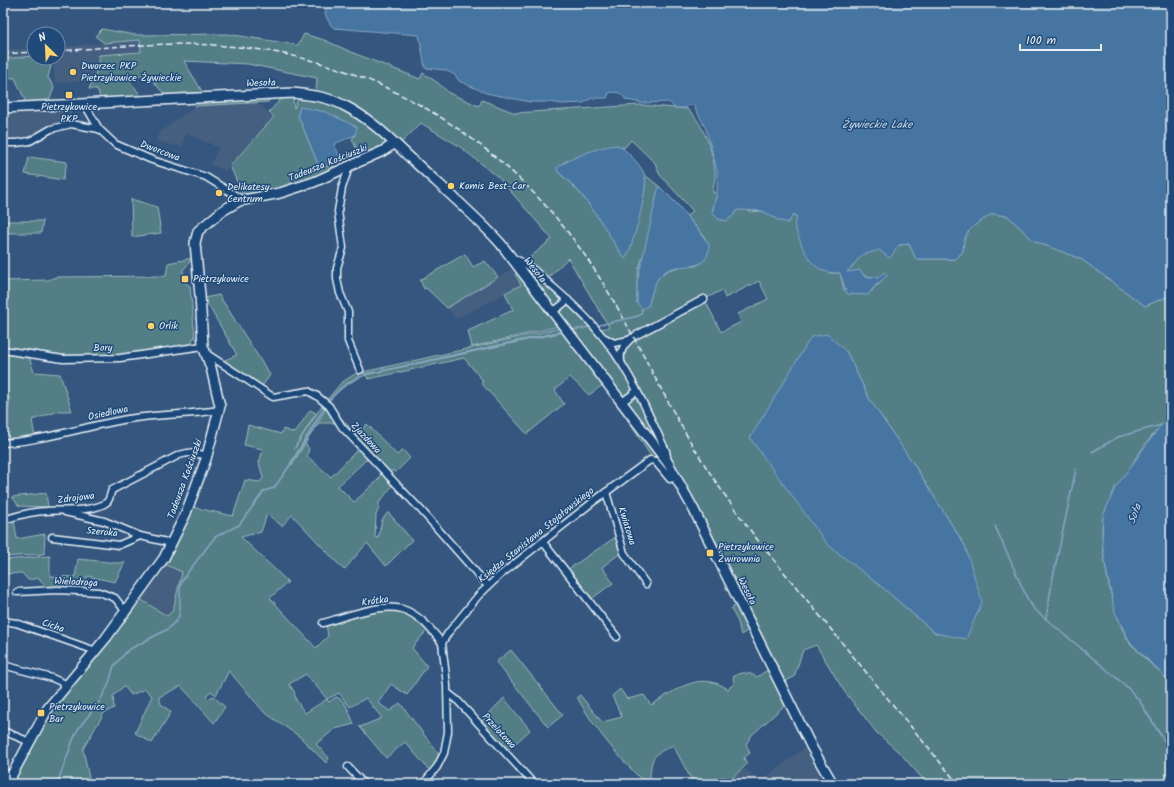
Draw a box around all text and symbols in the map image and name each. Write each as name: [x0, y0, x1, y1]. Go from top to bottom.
north arrow: [26, 26, 66, 66]
scale bar: [1020, 26, 1101, 52]
text: N: [36, 28, 49, 47]
text: 100 m: [1026, 31, 1057, 50]
place label: Dworzec PKP Pietrzykowice Żywieckie: [81, 58, 182, 86]
marker: Dworzec PKP Pietrzykowice Żywieckie: [68, 67, 78, 77]
street label: Wesoła: [246, 74, 276, 92]
marker: Pietrzykowice PKP: [64, 90, 74, 100]
place label: Pietrzykowice PKP: [41, 99, 97, 127]
water label: Żywieckie Lake: [842, 116, 913, 134]
street label: Dworcowa: [138, 136, 182, 166]
street label: Tadeusza Kościuszki: [286, 140, 370, 186]
place label: Komis Best-Car: [459, 178, 526, 194]
place label: Delikatesy Centrum: [227, 179, 270, 207]
marker: Komis Best-Car: [446, 181, 456, 191]
marker: Delikatesy Centrum: [214, 188, 224, 198]
street label: Wesoła: [520, 253, 551, 287]
place label: Pietrzykowice: [193, 271, 249, 287]
marker: Pietrzykowice: [180, 274, 190, 284]
place label: Orlik: [159, 318, 178, 334]
marker: Orlik: [146, 321, 156, 331]
street label: Bory: [93, 340, 113, 356]
street label: Osiedlowa: [86, 401, 130, 425]
street label: Zjazdowa: [347, 418, 385, 458]
street label: Tadeusza Kościuszki: [163, 436, 207, 521]
street label: Księdza Stanisława Stojałowskiego: [474, 483, 598, 587]
street label: Zdrojowa: [56, 488, 96, 508]
water label: Soła: [1123, 501, 1147, 527]
street label: Kwiatowa: [614, 505, 641, 548]
street label: Szeroka: [86, 523, 119, 541]
place label: Pietrzykowice Żwirownia: [718, 539, 774, 567]
marker: Pietrzykowice Żwirownia: [705, 548, 715, 558]
street label: Wielodroga: [54, 573, 99, 591]
street label: Wesoła: [733, 574, 761, 608]
street label: Krótka: [361, 591, 390, 611]
street label: Cicha: [40, 615, 67, 637]
place label: Pietrzykowice Bar: [49, 699, 105, 727]
marker: Pietrzykowice Bar: [36, 708, 46, 718]
street label: Przelotowa: [478, 709, 520, 753]

